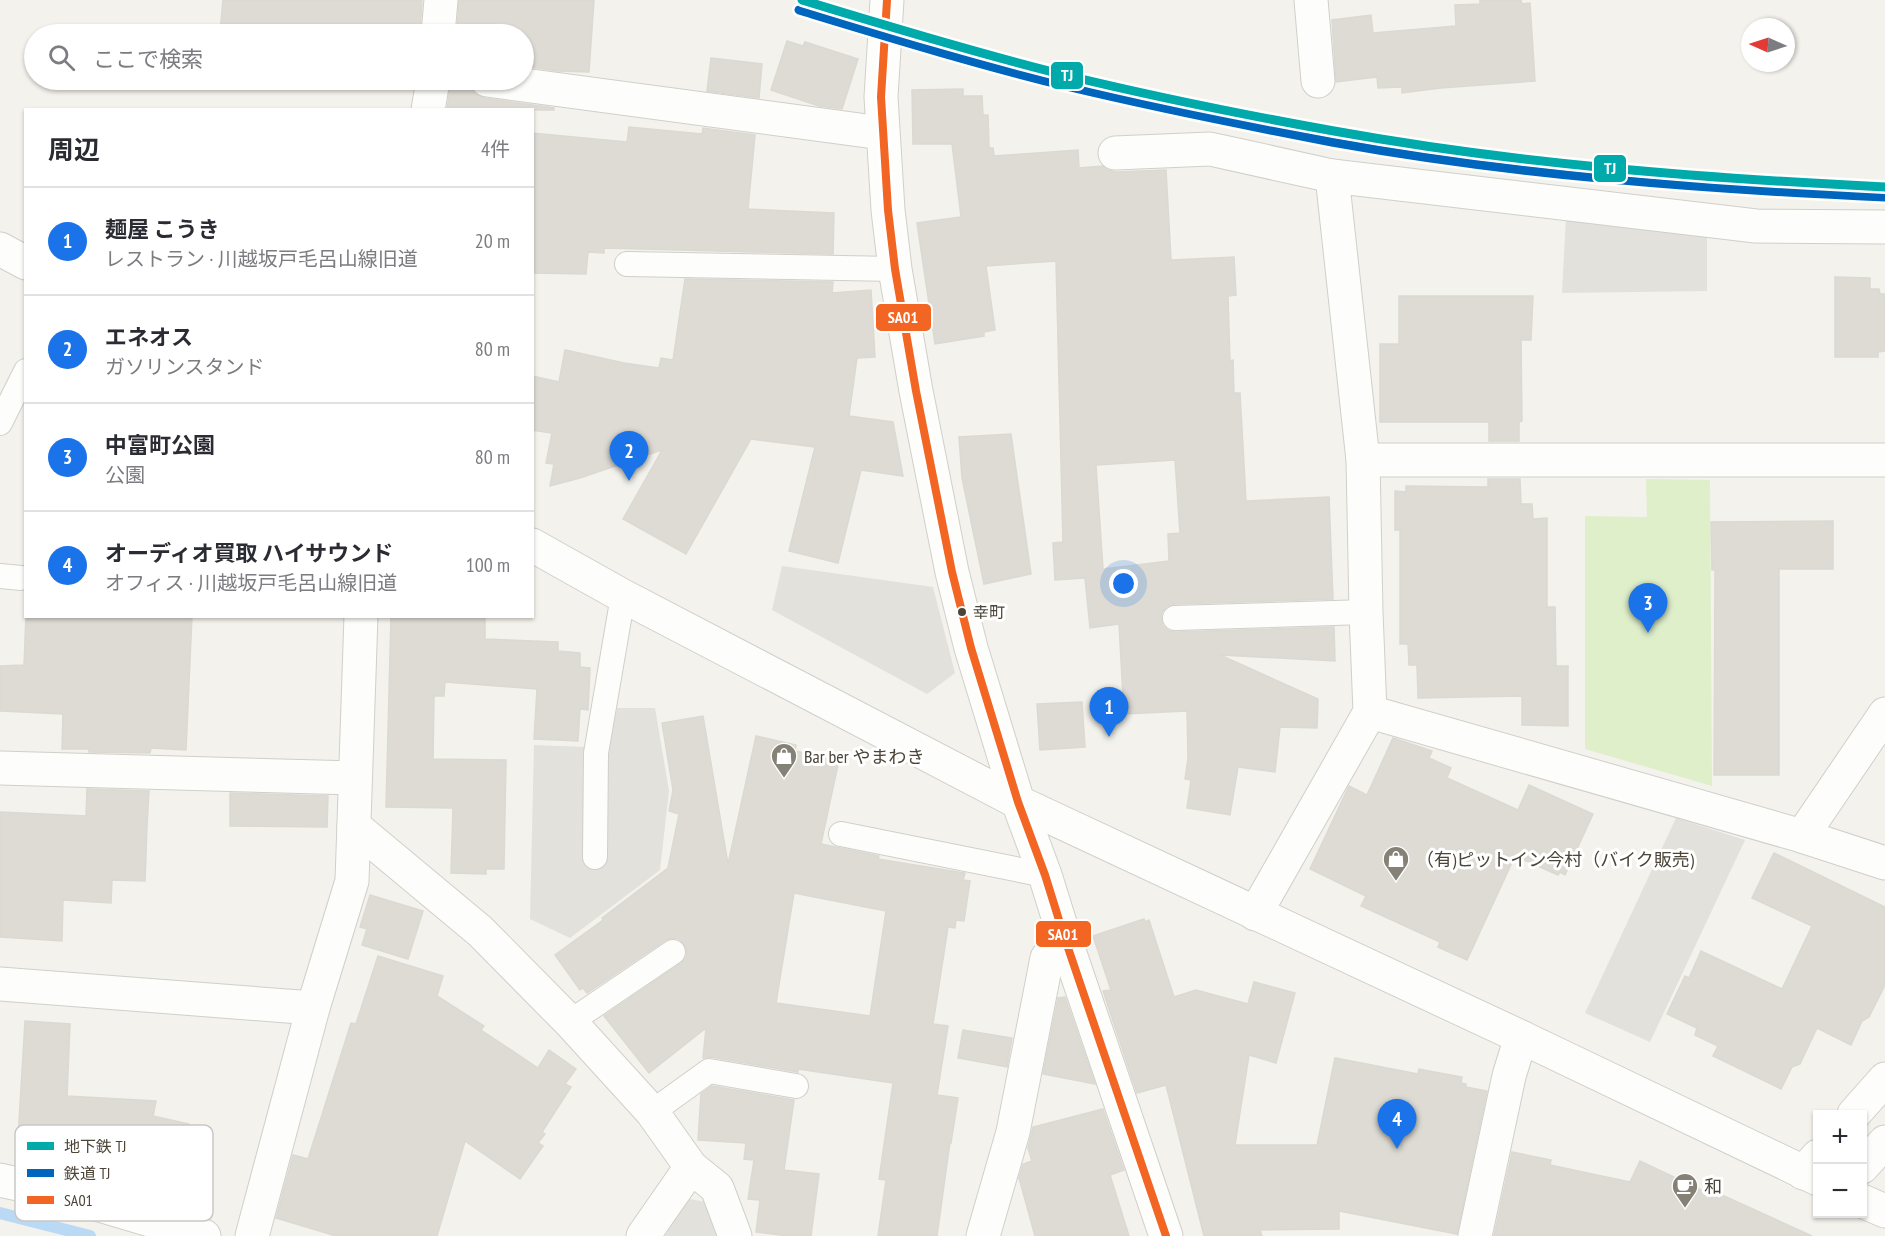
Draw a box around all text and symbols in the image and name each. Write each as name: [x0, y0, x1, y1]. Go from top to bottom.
north arrow: [1741, 18, 1795, 72]
search box: [24, 24, 534, 90]
icon: search: [45, 41, 78, 74]
text: ここで検索: [93, 45, 203, 73]
line badge: TJ: [1050, 61, 1084, 90]
text: TJ: [1061, 65, 1073, 85]
text: 周辺: [48, 133, 100, 166]
text: 4件: [481, 136, 510, 162]
line badge: TJ: [1593, 154, 1627, 183]
text: TJ: [1604, 158, 1616, 178]
text: 麺屋 こうき: [105, 215, 220, 243]
text: 1: [63, 228, 72, 254]
text: 20 m: [475, 228, 510, 254]
text: レストラン · 川越坂戸毛呂山線旧道: [105, 246, 418, 272]
line badge: SA01: [875, 303, 932, 332]
text: SA01: [888, 307, 918, 327]
text: エネオス: [105, 323, 193, 351]
text: 2: [63, 336, 72, 362]
text: 80 m: [475, 336, 510, 362]
text: ガソリンスタンド: [105, 354, 265, 380]
text: 中富町公園: [105, 431, 215, 459]
pin: 2: [610, 432, 648, 481]
text: 3: [63, 444, 72, 470]
text: 80 m: [475, 444, 510, 470]
text: 公園: [105, 462, 145, 488]
text: オーディオ買取 ハイサウンド: [105, 539, 394, 567]
text: 4: [63, 552, 72, 578]
text: 100 m: [466, 552, 510, 578]
your location: [1109, 569, 1138, 598]
text: オフィス · 川越坂戸毛呂山線旧道: [105, 570, 397, 596]
pin: 3: [1628, 584, 1668, 633]
place label: 幸町: [973, 602, 1005, 622]
marker: 幸町: [956, 606, 968, 618]
pin: 1: [1090, 688, 1128, 737]
shop icon: Bar ber やまわき: [769, 741, 799, 779]
place label: Bar ber やまわき: [804, 745, 924, 768]
shop icon: （有)ピットイン今村（バイク販売): [1381, 844, 1411, 882]
place label: （有)ピットイン今村（バイク販売): [1416, 848, 1695, 871]
line badge: SA01: [1035, 920, 1092, 948]
text: SA01: [1048, 924, 1078, 944]
pin: 4: [1378, 1100, 1416, 1149]
map controls: [1813, 1110, 1867, 1218]
button: +: [1813, 1110, 1867, 1164]
legend: [15, 1125, 213, 1221]
text: 地下鉄 TJ: [64, 1136, 126, 1156]
text: 鉄道 TJ: [64, 1163, 110, 1183]
button: −: [1813, 1164, 1867, 1218]
cafe icon: 和: [1670, 1171, 1700, 1209]
place label: 和: [1704, 1175, 1722, 1198]
text: SA01: [64, 1190, 93, 1210]

